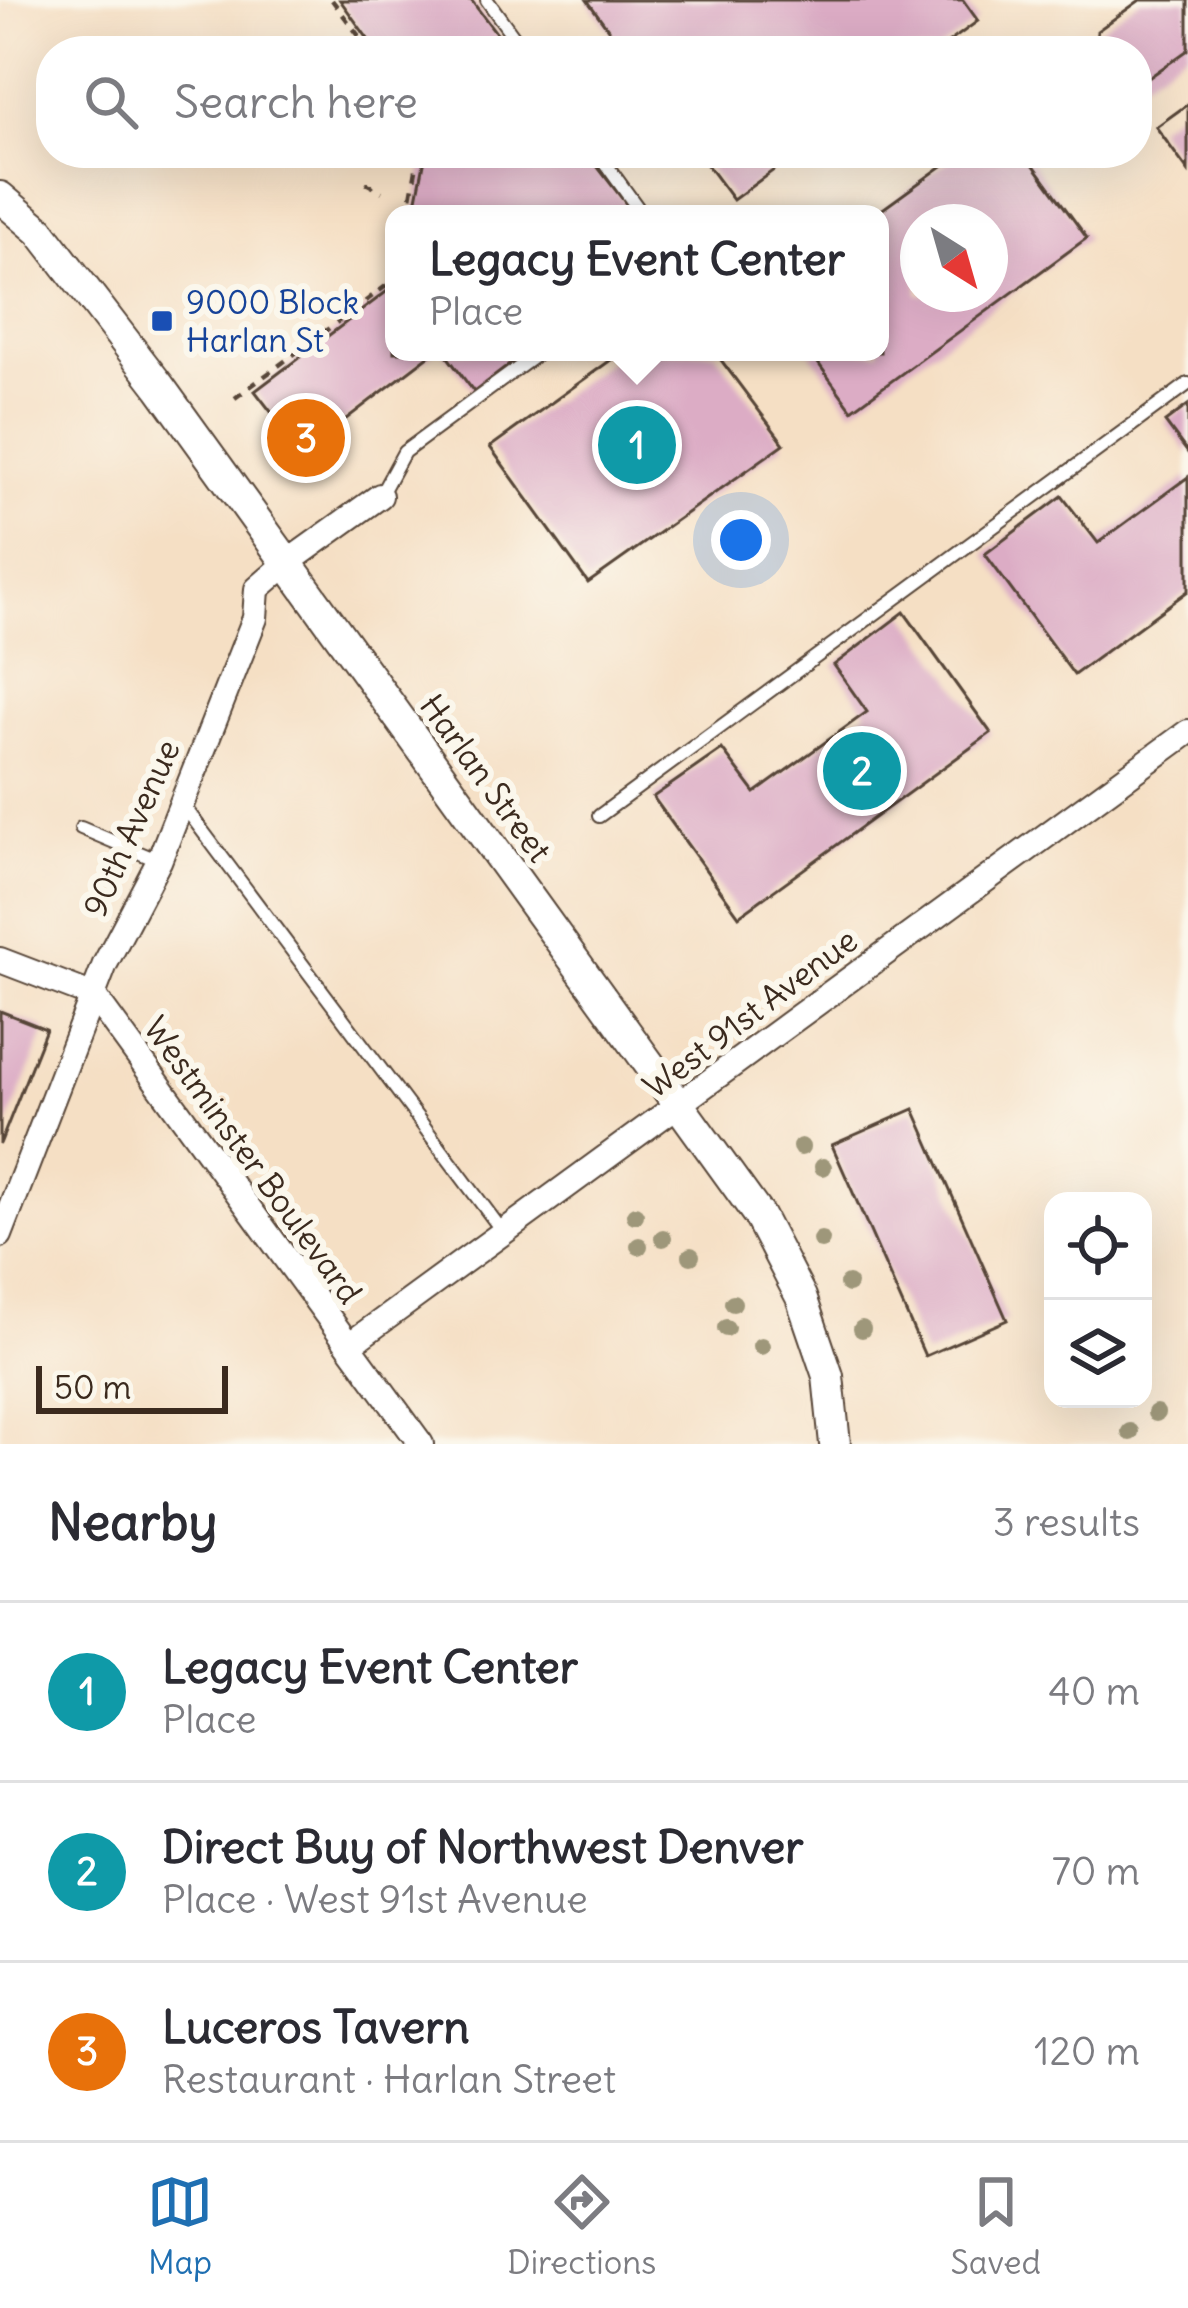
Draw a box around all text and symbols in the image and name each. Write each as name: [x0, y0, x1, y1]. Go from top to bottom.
search box: [36, 36, 1152, 168]
icon: search: [78, 69, 144, 135]
text: Search here: [174, 74, 418, 130]
north arrow: [900, 204, 1008, 312]
popup: [385, 205, 889, 361]
text: Legacy Event Center: [429, 231, 845, 287]
place label: 9000 Block Harlan St: [186, 281, 359, 361]
text: Place: [429, 287, 523, 336]
marker: 9000 Block Harlan St: [149, 308, 175, 334]
pin: 3: [267, 393, 345, 483]
pin: 1: [598, 400, 676, 490]
your location: [711, 510, 771, 570]
street label: Harlan Street: [411, 686, 561, 870]
pin: 2: [823, 726, 901, 816]
street label: 90th Avenue: [73, 733, 189, 923]
street label: West 91st Avenue: [635, 919, 865, 1107]
street label: Westminster Boulevard: [135, 1008, 371, 1312]
map controls: [1044, 1192, 1152, 1408]
button: locate: [1044, 1192, 1152, 1300]
button: layers: [1044, 1300, 1152, 1408]
scale bar: [36, 1360, 228, 1413]
text: 50 m: [54, 1366, 131, 1408]
text: Nearby: [48, 1490, 217, 1554]
text: 3 results: [993, 1498, 1140, 1547]
text: Legacy Event Center: [162, 1639, 578, 1695]
text: 1: [79, 1667, 95, 1716]
text: 40 m: [1048, 1667, 1140, 1716]
text: Place: [162, 1695, 256, 1744]
text: Direct Buy of Northwest Denver: [162, 1819, 804, 1875]
text: 2: [76, 1847, 98, 1896]
text: 70 m: [1052, 1847, 1140, 1896]
text: Place · West 91st Avenue: [162, 1875, 588, 1924]
text: Luceros Tavern: [162, 1999, 470, 2055]
text: 3: [76, 2027, 98, 2076]
text: 120 m: [1034, 2027, 1140, 2076]
text: Restaurant · Harlan Street: [162, 2055, 616, 2104]
tab: Map: [147, 2169, 213, 2283]
tab: Directions: [507, 2169, 656, 2283]
tab: Saved: [951, 2169, 1041, 2283]

